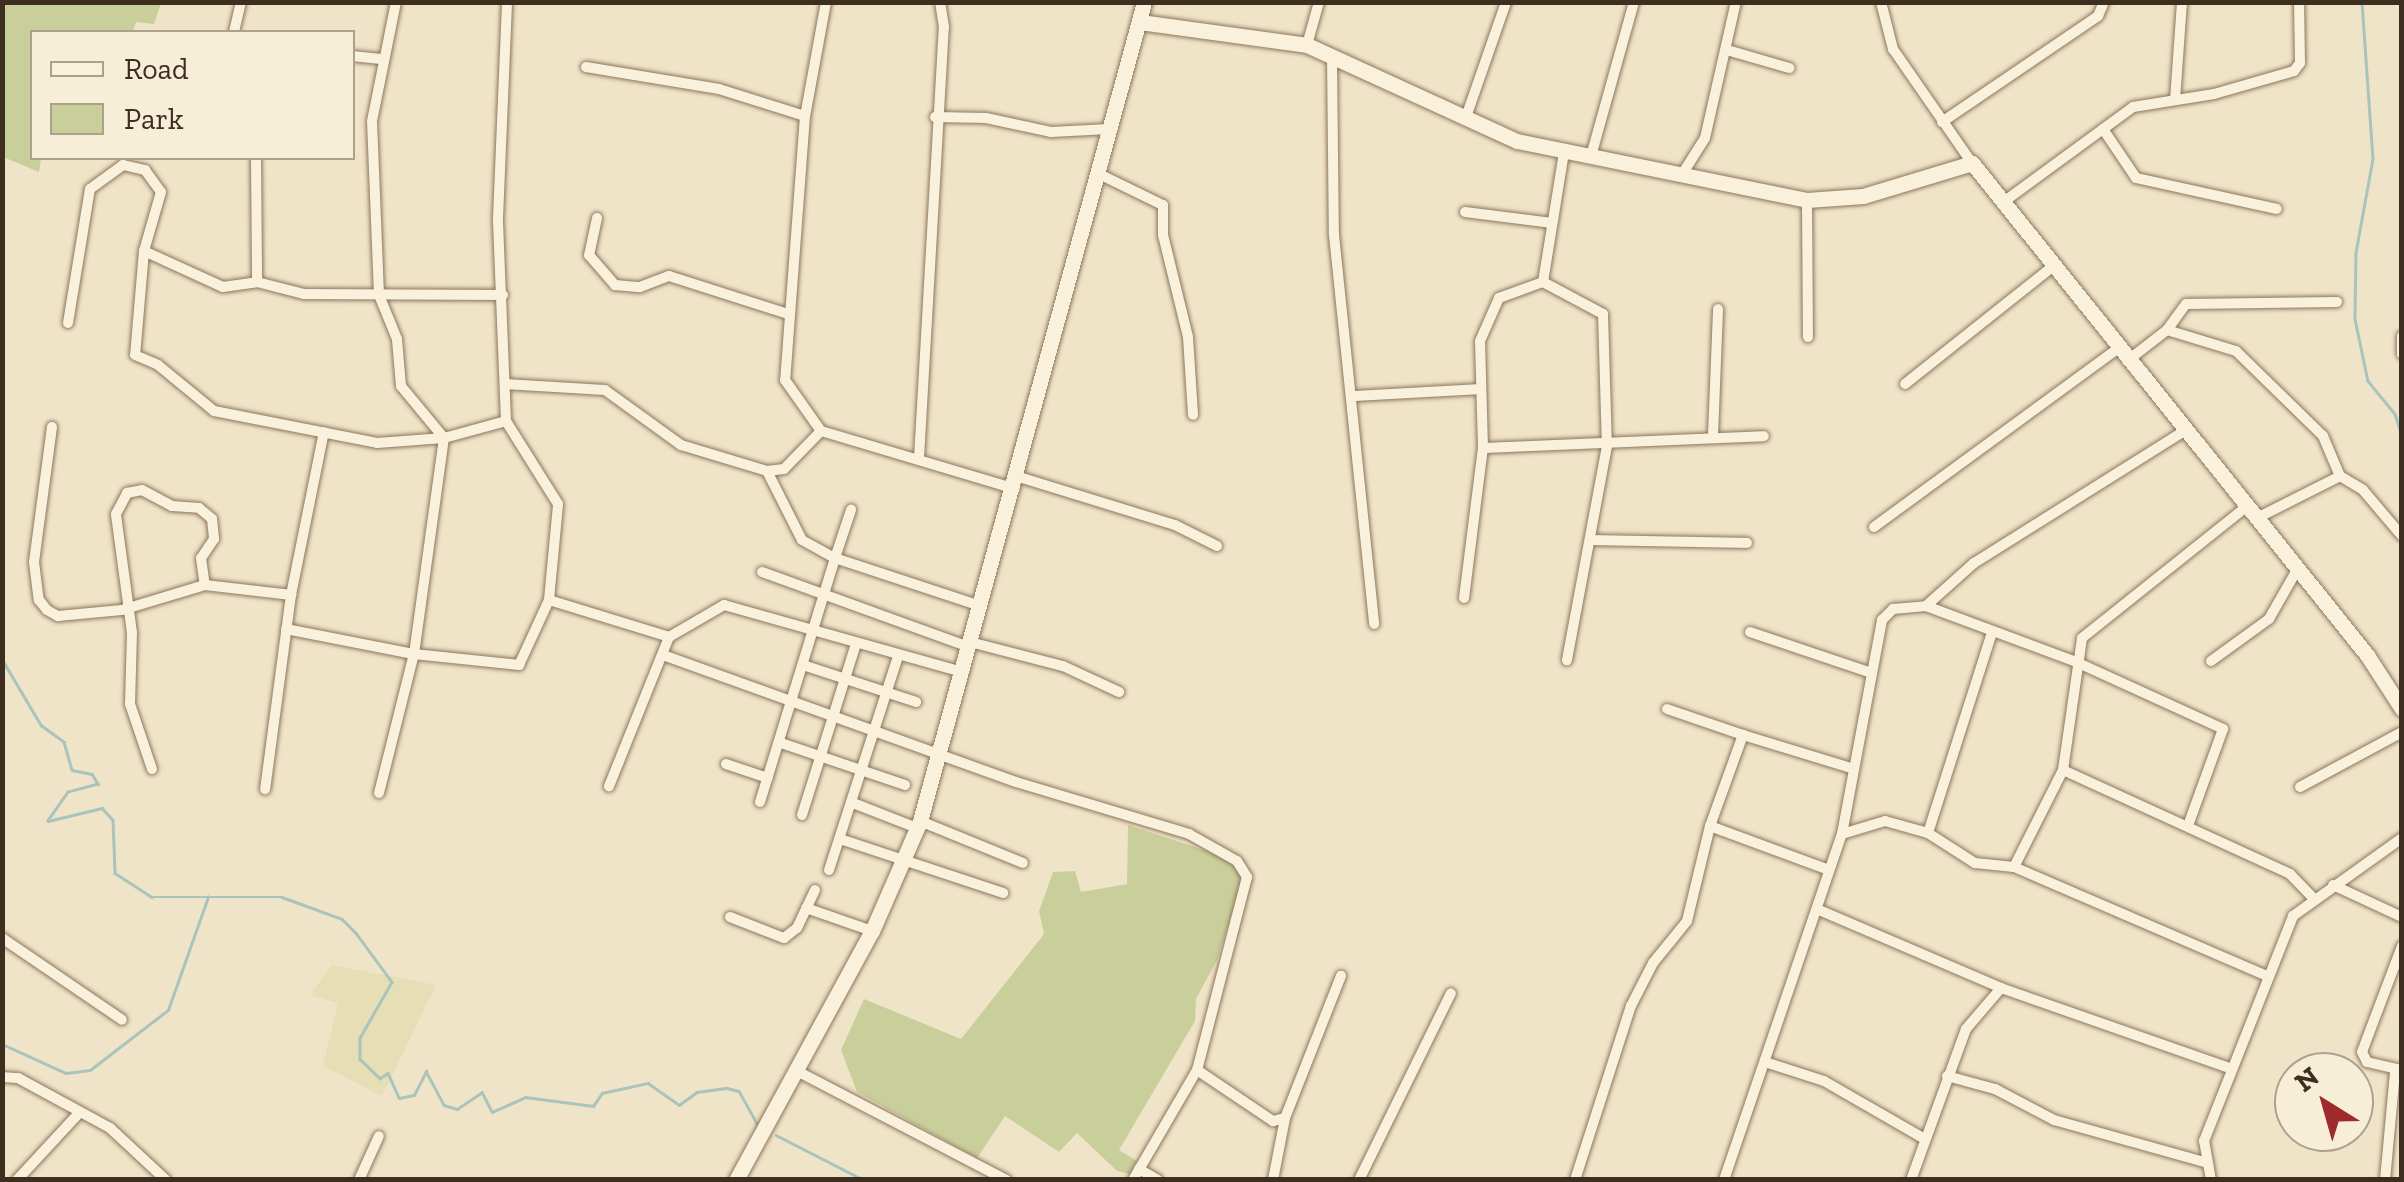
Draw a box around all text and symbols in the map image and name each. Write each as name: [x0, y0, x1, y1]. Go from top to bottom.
legend: [30, 30, 355, 160]
text: Road: [124, 51, 189, 87]
text: Park: [124, 101, 184, 137]
north arrow: [2274, 1052, 2374, 1152]
text: N: [2288, 1060, 2325, 1099]

